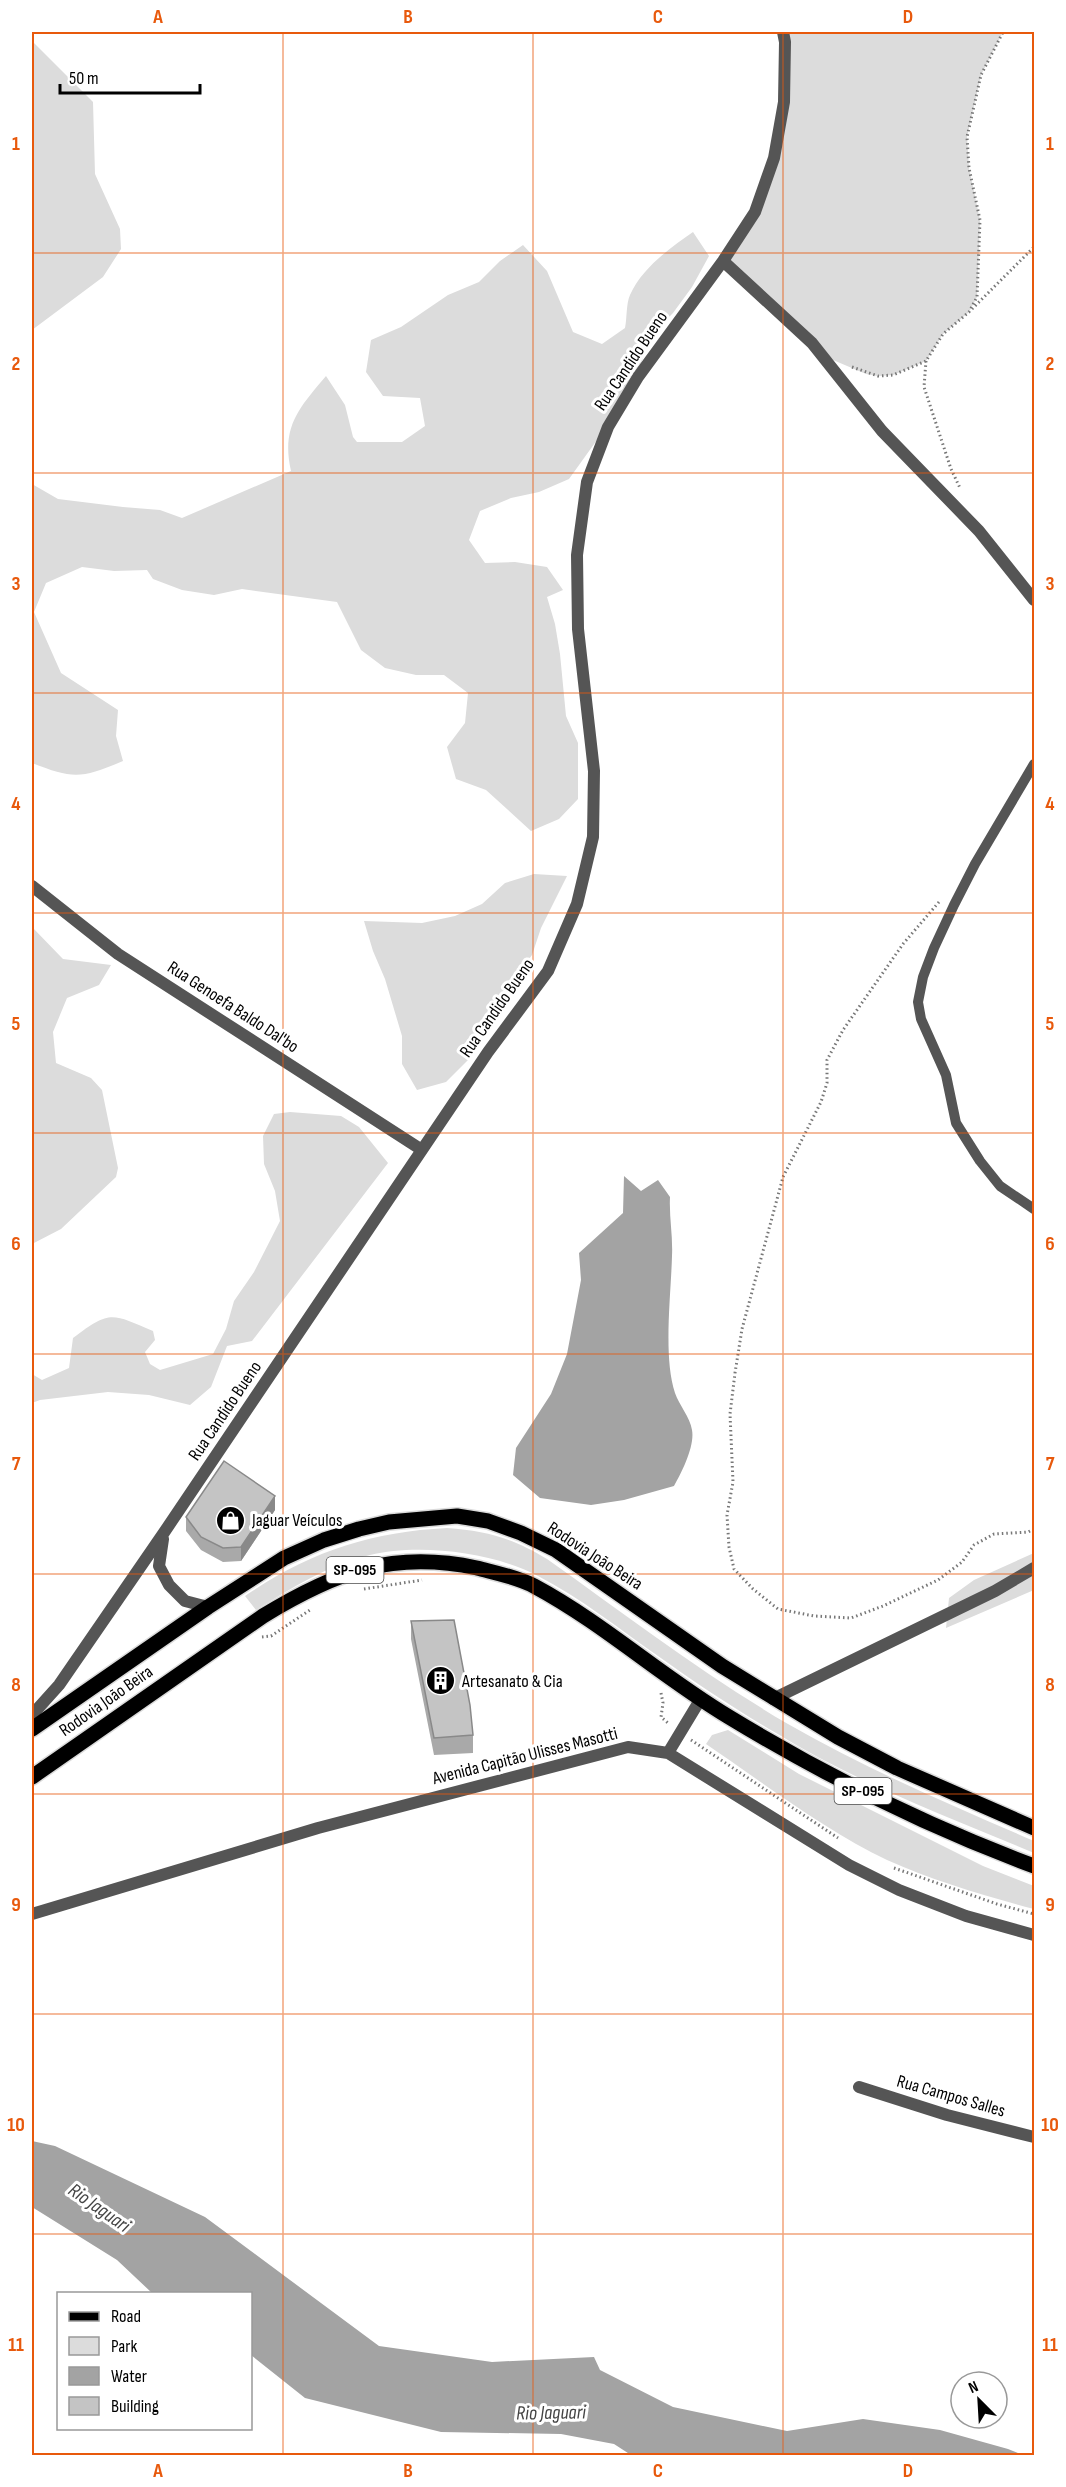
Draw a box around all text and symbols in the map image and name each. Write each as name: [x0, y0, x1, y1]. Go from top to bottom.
text: A: [152, 5, 163, 29]
text: B: [403, 5, 413, 29]
text: C: [653, 5, 663, 29]
text: D: [903, 5, 913, 29]
scale bar: [60, 57, 200, 95]
text: 50 m: [69, 68, 99, 89]
text: 1: [12, 132, 20, 156]
text: 1: [1046, 132, 1054, 156]
street label: Rua Candido Bueno: [590, 307, 672, 415]
text: 2: [12, 352, 20, 376]
text: 2: [1046, 352, 1054, 376]
text: 3: [12, 572, 21, 596]
text: 3: [1046, 572, 1055, 596]
text: 4: [11, 792, 21, 816]
text: 4: [1045, 792, 1055, 816]
street label: Rua Candido Bueno: [455, 955, 539, 1061]
street label: Rua Genoefa Baldo Dal'bo: [164, 957, 302, 1057]
text: 5: [12, 1012, 21, 1036]
text: 5: [1046, 1012, 1055, 1036]
text: 6: [11, 1232, 21, 1256]
text: 6: [1045, 1232, 1055, 1256]
street label: Rua Candido Bueno: [184, 1357, 266, 1465]
text: 7: [12, 1452, 21, 1476]
text: 7: [1046, 1452, 1055, 1476]
shop icon: Jaguar Veículos: [215, 1504, 247, 1536]
place label: Jaguar Veículos: [251, 1510, 342, 1531]
street label: Rodovia João Beira: [543, 1517, 647, 1595]
road number: SP-095: [326, 1557, 384, 1583]
street label: Rodovia João Beira: [55, 1661, 157, 1741]
building icon: Artesanato & Cia: [425, 1665, 457, 1697]
place label: Artesanato & Cia: [461, 1671, 563, 1692]
text: 8: [11, 1673, 21, 1697]
text: 8: [1045, 1673, 1055, 1697]
street label: Avenida Capitão Ulisses Masotti: [429, 1723, 620, 1789]
road number: SP-095: [834, 1778, 892, 1804]
text: 9: [11, 1893, 21, 1917]
text: 9: [1045, 1893, 1055, 1917]
street label: Rua Campos Salles: [894, 2070, 1008, 2122]
text: 10: [7, 2113, 25, 2137]
text: 10: [1041, 2113, 1059, 2137]
water label: Rio Jaguari: [64, 2178, 136, 2239]
legend: [57, 2292, 252, 2430]
text: Road: [111, 2306, 141, 2327]
text: 11: [8, 2333, 24, 2357]
text: 11: [1042, 2333, 1058, 2357]
text: Park: [111, 2336, 137, 2357]
text: Water: [111, 2366, 147, 2387]
north arrow: [949, 2370, 1009, 2430]
text: N: [966, 2377, 981, 2398]
text: Building: [111, 2396, 159, 2417]
water label: Rio Jaguari: [516, 2400, 587, 2426]
text: A: [152, 2459, 163, 2483]
text: B: [403, 2459, 413, 2483]
text: C: [653, 2459, 663, 2483]
text: D: [903, 2459, 913, 2483]

